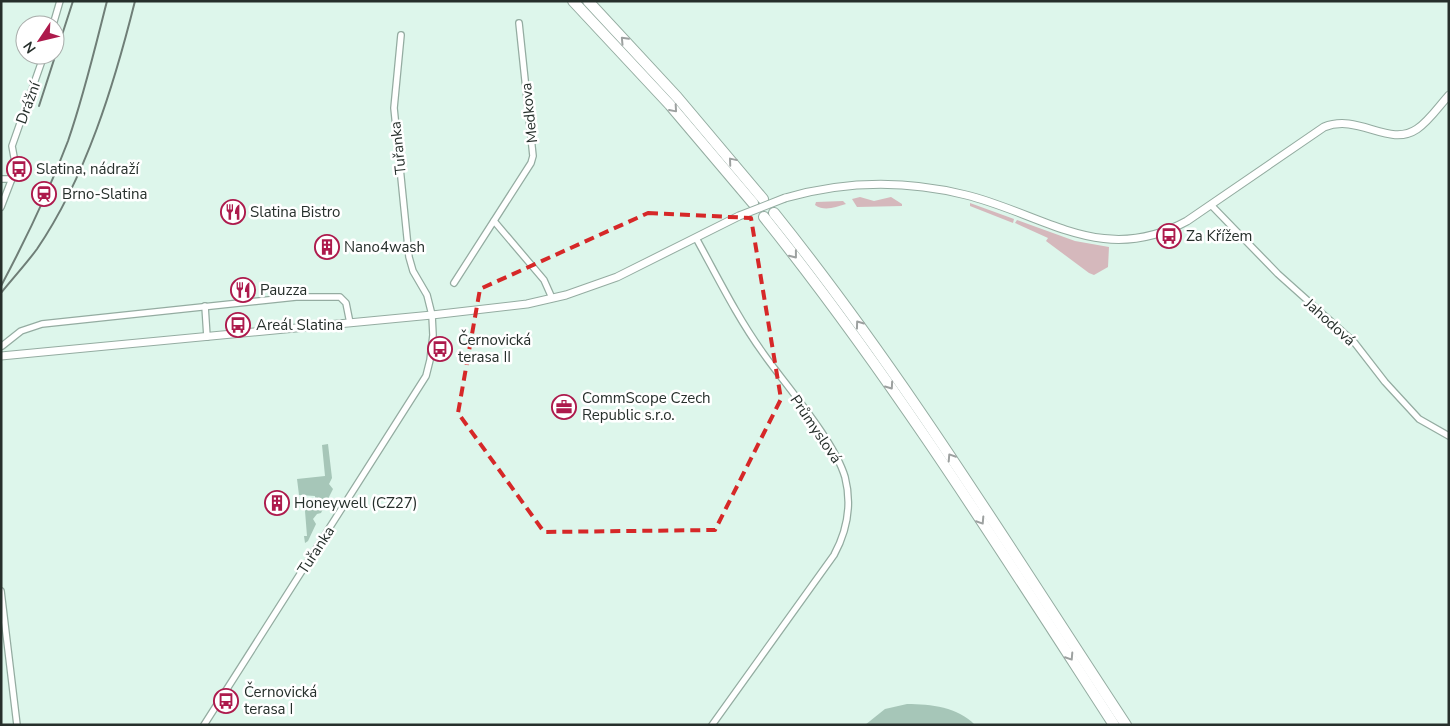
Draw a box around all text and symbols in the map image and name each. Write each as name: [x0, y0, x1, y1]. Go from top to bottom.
north arrow: [15, 15, 65, 65]
one-way arrow: [621, 36, 630, 45]
text: N: [19, 37, 41, 57]
street label: Drážní: [11, 78, 45, 127]
street label: Medkova: [516, 82, 542, 144]
one-way arrow: [668, 104, 677, 113]
street label: Tuřanka: [385, 120, 411, 176]
bus stop icon: Slatina, nádraží: [6, 156, 32, 182]
one-way arrow: [728, 158, 737, 167]
place label: Slatina, nádraží: [36, 159, 140, 179]
station icon: Brno-Slatina: [31, 181, 57, 207]
place label: Brno-Slatina: [62, 184, 147, 204]
restaurant icon: Slatina Bistro: [220, 199, 246, 225]
place label: Slatina Bistro: [250, 202, 340, 222]
bus stop icon: Za Křížem: [1156, 223, 1182, 249]
place label: Za Křížem: [1186, 226, 1252, 246]
building icon: Nano4wash: [314, 234, 340, 260]
place label: Nano4wash: [344, 237, 425, 257]
one-way arrow: [788, 249, 797, 259]
restaurant icon: Pauzza: [230, 277, 256, 303]
place label: Pauzza: [260, 280, 307, 300]
street label: Jahodová: [1299, 293, 1360, 350]
bus stop icon: Areál Slatina: [225, 312, 251, 338]
place label: Areál Slatina: [256, 315, 343, 335]
one-way arrow: [856, 321, 864, 330]
place label: Černovická terasa II: [458, 329, 531, 367]
bus stop icon: Černovická terasa II: [427, 336, 453, 362]
one-way arrow: [884, 380, 893, 390]
place label: CommScope Czech Republic s.r.o.: [582, 388, 711, 425]
street label: Průmyslová: [786, 391, 846, 467]
office icon: CommScope Czech Republic s.r.o.: [551, 394, 577, 420]
one-way arrow: [948, 454, 958, 463]
building icon: Honeywell (CZ27): [264, 490, 290, 516]
place label: Honeywell (CZ27): [294, 493, 418, 513]
one-way arrow: [974, 516, 984, 525]
street label: Tuřanka: [293, 522, 339, 578]
one-way arrow: [1063, 652, 1073, 661]
place label: Černovická terasa I: [244, 681, 317, 719]
bus stop icon: Černovická terasa I: [213, 688, 239, 714]

